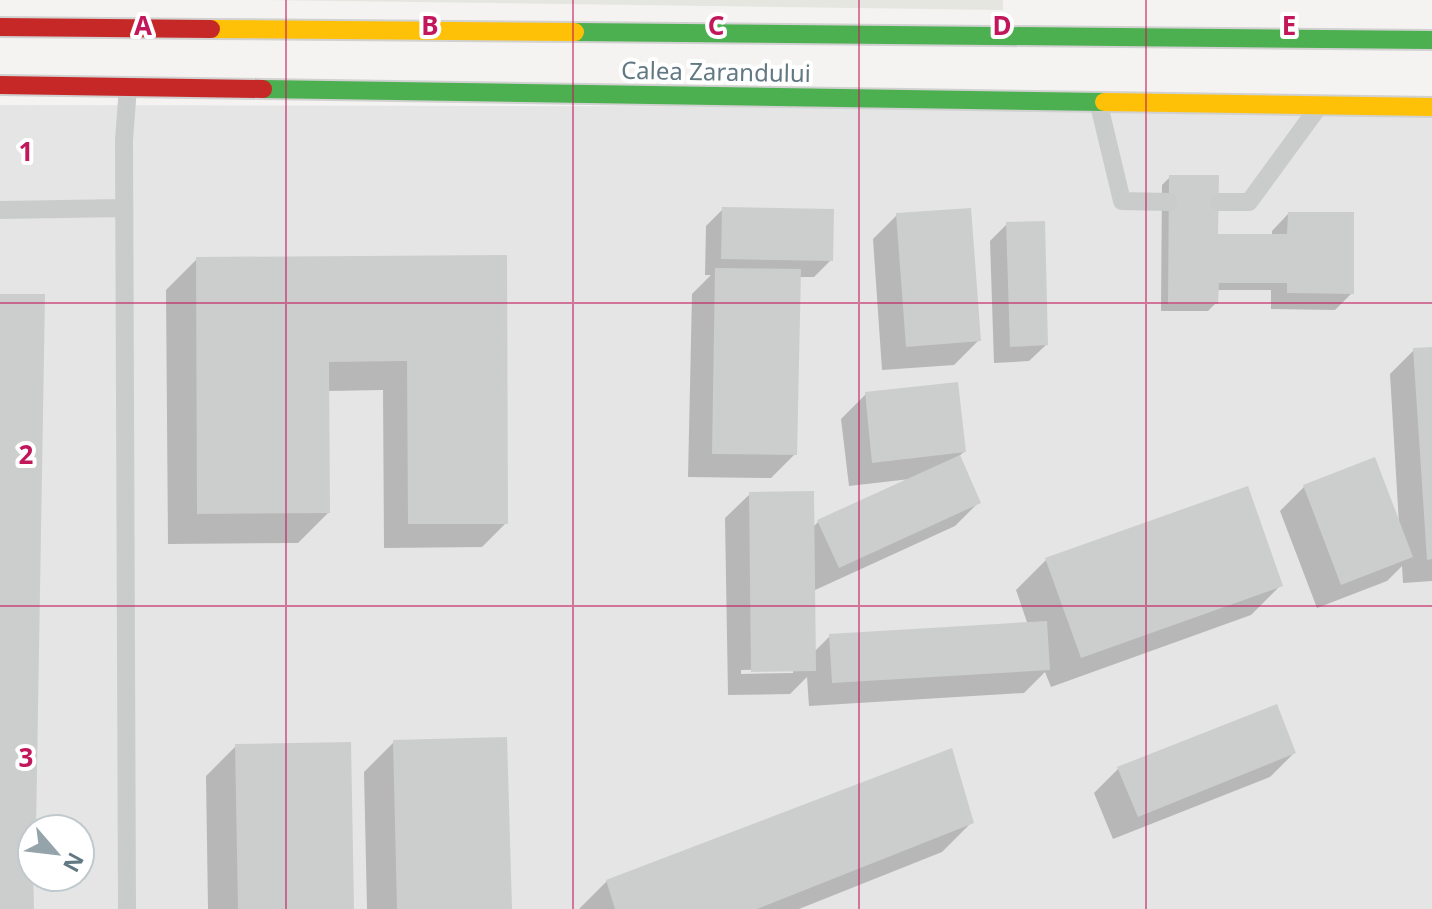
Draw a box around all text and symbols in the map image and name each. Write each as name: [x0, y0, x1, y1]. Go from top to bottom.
text: A: [134, 7, 152, 43]
text: B: [421, 7, 439, 43]
text: C: [708, 7, 724, 43]
text: D: [992, 7, 1012, 43]
text: E: [1282, 7, 1296, 43]
street label: Calea Zarandului: [621, 53, 811, 89]
text: 1: [19, 133, 33, 169]
text: 2: [19, 436, 34, 472]
text: 3: [19, 739, 33, 775]
north arrow: [16, 813, 96, 893]
text: N: [57, 848, 92, 878]

